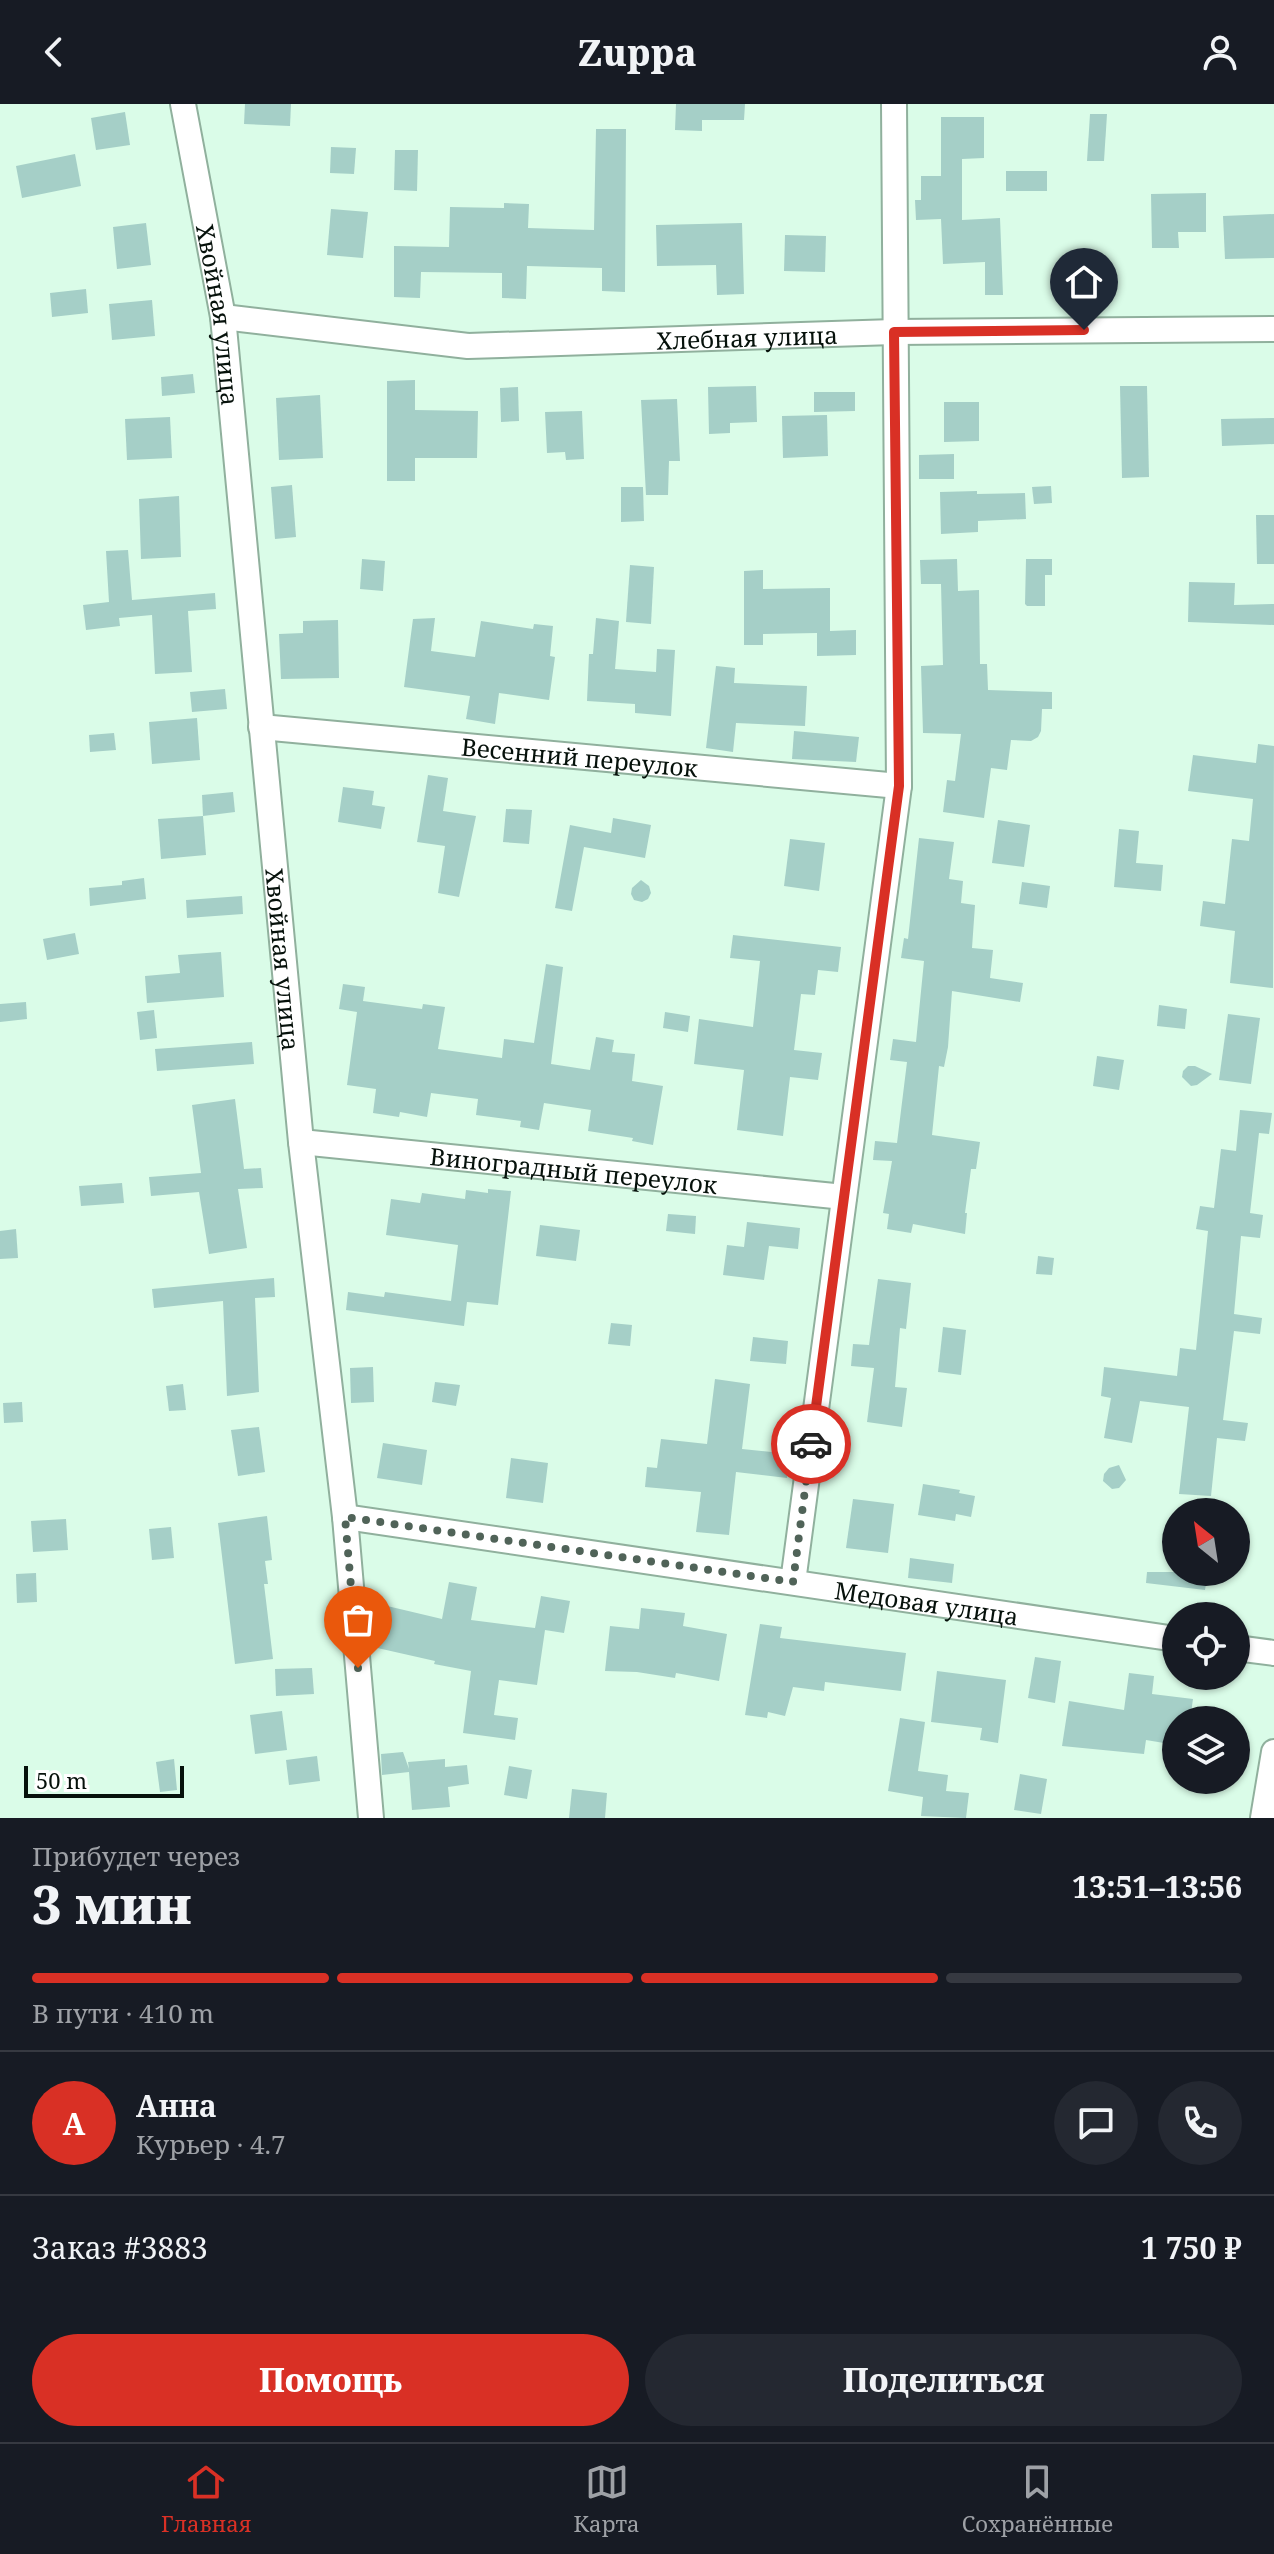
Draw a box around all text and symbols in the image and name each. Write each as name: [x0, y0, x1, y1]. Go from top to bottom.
text: Zuppa: [577, 28, 697, 77]
icon: back: [32, 30, 76, 74]
icon: person: [1198, 30, 1242, 74]
street label: Хвойная улица: [189, 221, 248, 407]
pin: [1050, 248, 1118, 330]
icon: home: [1062, 260, 1106, 304]
street label: Хлебная улица: [656, 317, 838, 356]
street label: Весенний переулок: [460, 729, 700, 784]
street label: Хвойная улица: [259, 867, 309, 1052]
street label: Виноградный переулок: [428, 1139, 720, 1201]
courier: [771, 1404, 851, 1484]
icon: car: [789, 1422, 833, 1466]
north arrow: [1162, 1498, 1250, 1586]
map controls: [1162, 1498, 1250, 1794]
street label: Медовая улица: [833, 1573, 1021, 1632]
pin: [324, 1586, 392, 1668]
icon: bag: [336, 1598, 380, 1642]
button: locate: [1162, 1602, 1250, 1690]
button: layers: [1162, 1706, 1250, 1794]
scale bar: [24, 1762, 184, 1798]
text: 50 m: [36, 1765, 87, 1795]
text: Прибудет через: [32, 1838, 240, 1874]
text: 13:51–13:56: [1072, 1866, 1242, 1907]
text: 3 мин: [32, 1868, 191, 1939]
text: В пути · 410 m: [32, 1995, 214, 2031]
button: chat: [1054, 2081, 1138, 2165]
button: phone: [1158, 2081, 1242, 2165]
text: Анна: [136, 2085, 217, 2126]
text: А: [63, 2103, 85, 2144]
text: Курьер · 4.7: [136, 2126, 286, 2162]
text: Заказ #3883: [32, 2227, 208, 2268]
text: 1 750 ₽: [1141, 2227, 1242, 2268]
button: Помощь: [32, 2334, 629, 2426]
button: Поделиться: [645, 2334, 1242, 2426]
tab: Главная: [161, 2460, 251, 2538]
tab: Карта: [573, 2460, 640, 2538]
tab: Сохранённые: [962, 2460, 1113, 2538]

